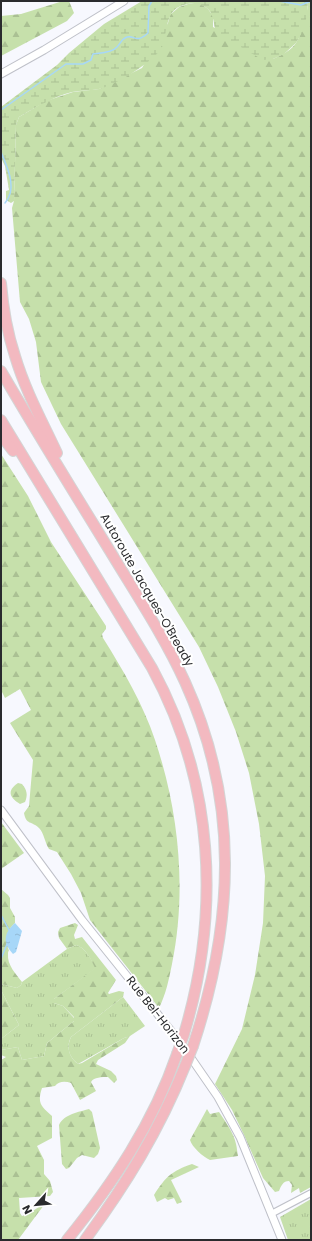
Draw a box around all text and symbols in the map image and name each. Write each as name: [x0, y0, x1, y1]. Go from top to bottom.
street label: Autoroute Jacques-O'Bready: [97, 510, 198, 670]
street label: Rue Bel-Horizon: [123, 972, 194, 1057]
north arrow: [16, 1185, 56, 1225]
text: N: [18, 1202, 36, 1217]

